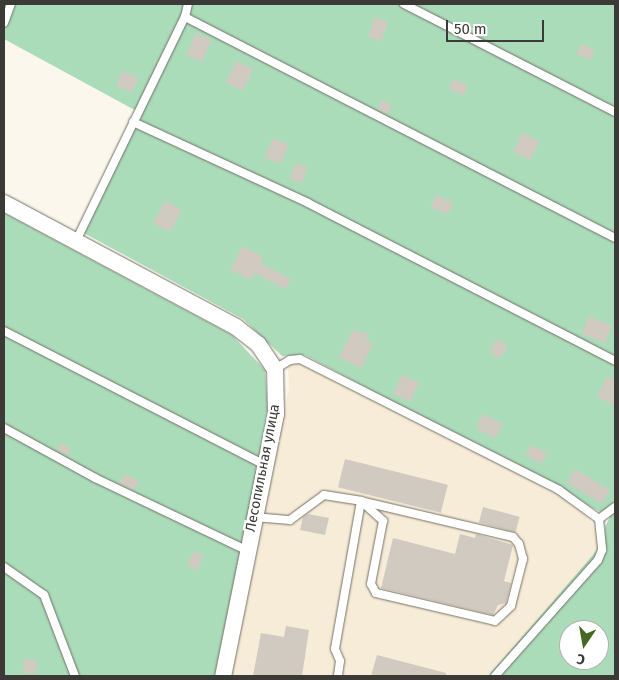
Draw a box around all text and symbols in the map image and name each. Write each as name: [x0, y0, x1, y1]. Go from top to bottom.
scale bar: [449, 10, 546, 42]
text: 50 m: [454, 20, 487, 38]
street label: Лесопильная улица: [242, 403, 284, 533]
north arrow: [559, 620, 609, 670]
text: С: [575, 650, 587, 668]

